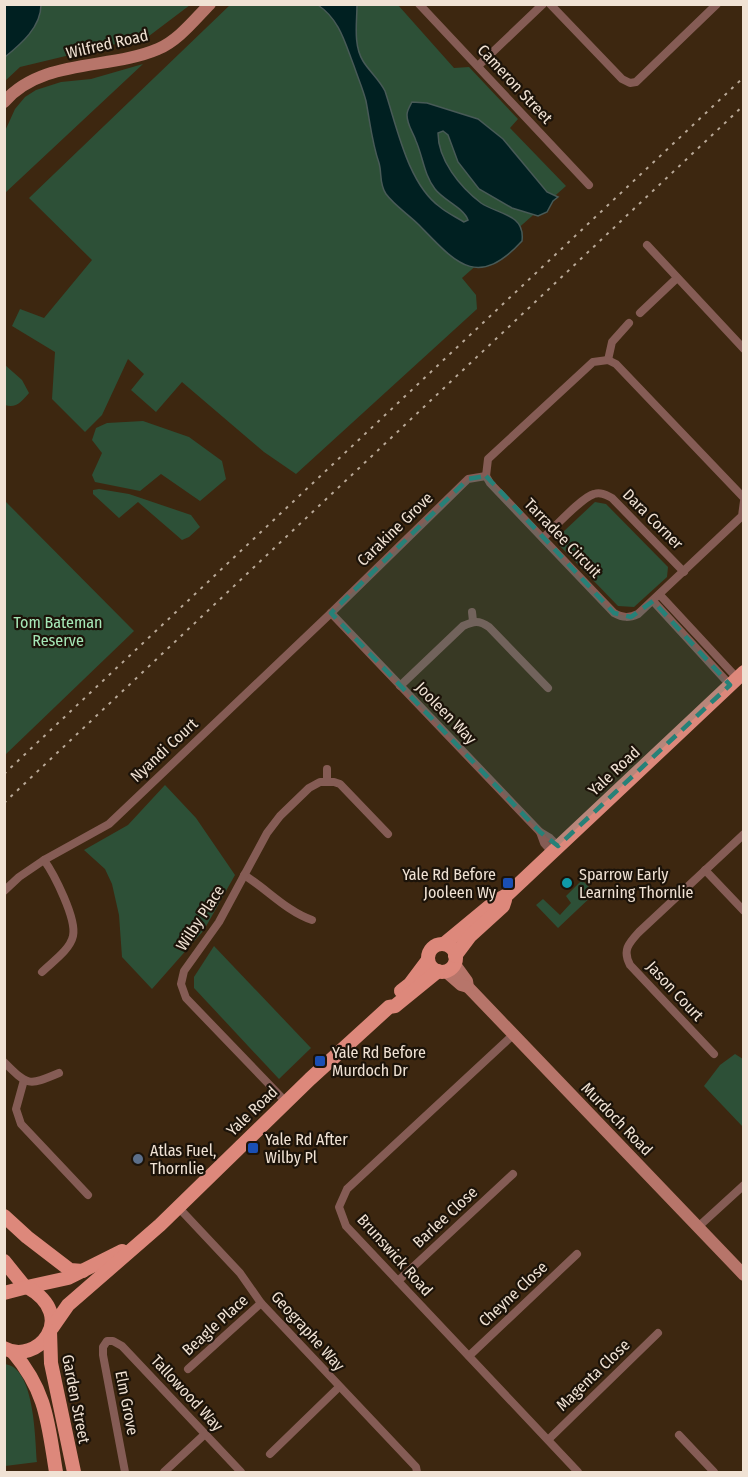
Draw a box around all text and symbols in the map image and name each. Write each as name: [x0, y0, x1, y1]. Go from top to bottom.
street label: Wilfred Road: [64, 25, 150, 63]
street label: Cameron Street: [474, 41, 557, 128]
street label: Dara Corner: [619, 485, 687, 553]
street label: Carakine Grove: [353, 488, 437, 570]
street label: Tarradee Circuit: [520, 494, 606, 582]
park label: Tom Bateman Reserve: [13, 613, 103, 650]
street label: Jooleen Way: [412, 678, 481, 749]
street label: Nyandi Court: [127, 714, 202, 786]
street label: Yale Road: [584, 742, 644, 800]
place label: Yale Rd Before Jooleen Wy: [402, 865, 497, 902]
place label: Sparrow Early Learning Thornlie: [579, 865, 694, 902]
marker: Yale Rd Before Jooleen Wy: [501, 876, 515, 890]
marker: Sparrow Early Learning Thornlie: [560, 876, 574, 890]
street label: Wilby Place: [172, 882, 228, 954]
street label: Jason Court: [642, 957, 708, 1025]
place label: Yale Rd Before Murdoch Dr: [332, 1043, 426, 1080]
marker: Yale Rd Before Murdoch Dr: [313, 1054, 327, 1068]
street label: Murdoch Road: [577, 1079, 657, 1159]
street label: Yale Road: [223, 1082, 281, 1140]
place label: Yale Rd After Wilby Pl: [265, 1130, 348, 1167]
place label: Atlas Fuel, Thornlie: [150, 1141, 216, 1178]
marker: Yale Rd After Wilby Pl: [246, 1141, 260, 1155]
marker: Atlas Fuel, Thornlie: [131, 1152, 145, 1166]
street label: Barlee Close: [409, 1182, 481, 1252]
street label: Brunswick Road: [353, 1210, 437, 1300]
street label: Cheyne Close: [475, 1257, 551, 1331]
street label: Geographe Way: [267, 1287, 349, 1375]
street label: Beagle Place: [178, 1290, 252, 1360]
street label: Magenta Close: [552, 1335, 634, 1415]
street label: Tallowood Way: [147, 1351, 228, 1436]
street label: Garden Street: [58, 1353, 94, 1446]
street label: Elm Grove: [111, 1369, 143, 1437]

